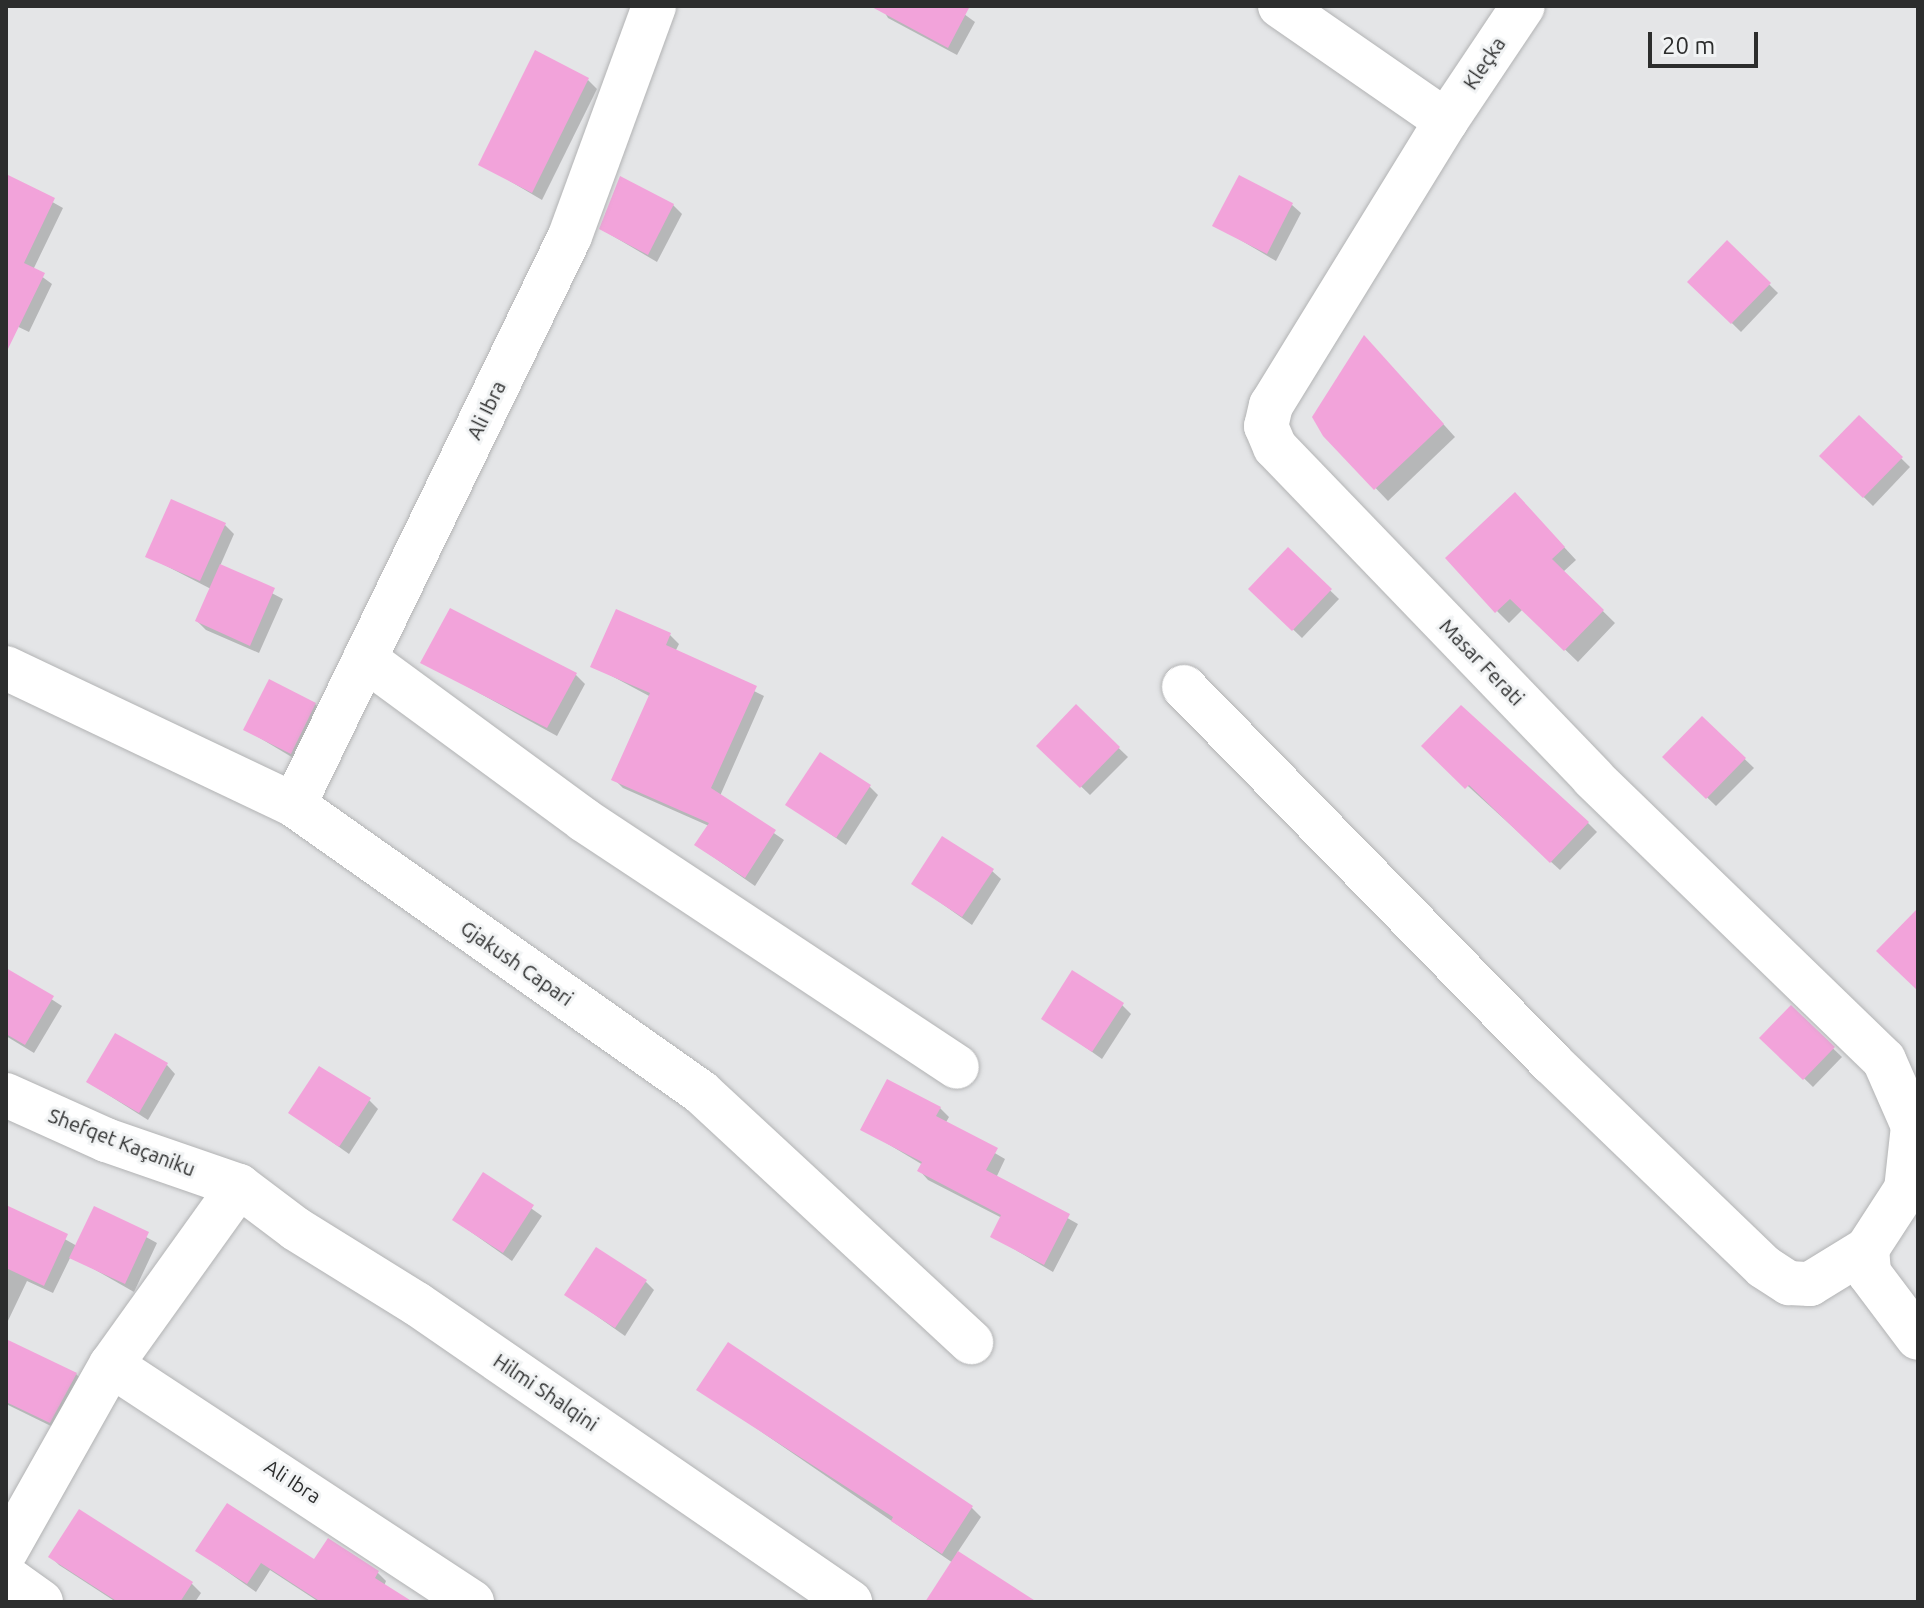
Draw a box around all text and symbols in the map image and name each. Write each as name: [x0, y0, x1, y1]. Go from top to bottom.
scale bar: [1652, 16, 1762, 66]
street label: Kleçka: [1458, 32, 1510, 94]
text: 20 m: [1662, 32, 1715, 59]
street label: Ali Ibra: [462, 377, 510, 443]
street label: Masar Ferati: [1435, 614, 1529, 710]
street label: Gjakush Capari: [456, 915, 578, 1011]
street label: Shefqet Kaçaniku: [45, 1103, 199, 1181]
street label: Hilmi Shalqini: [489, 1348, 603, 1436]
street label: Ali Ibra: [260, 1454, 326, 1508]

